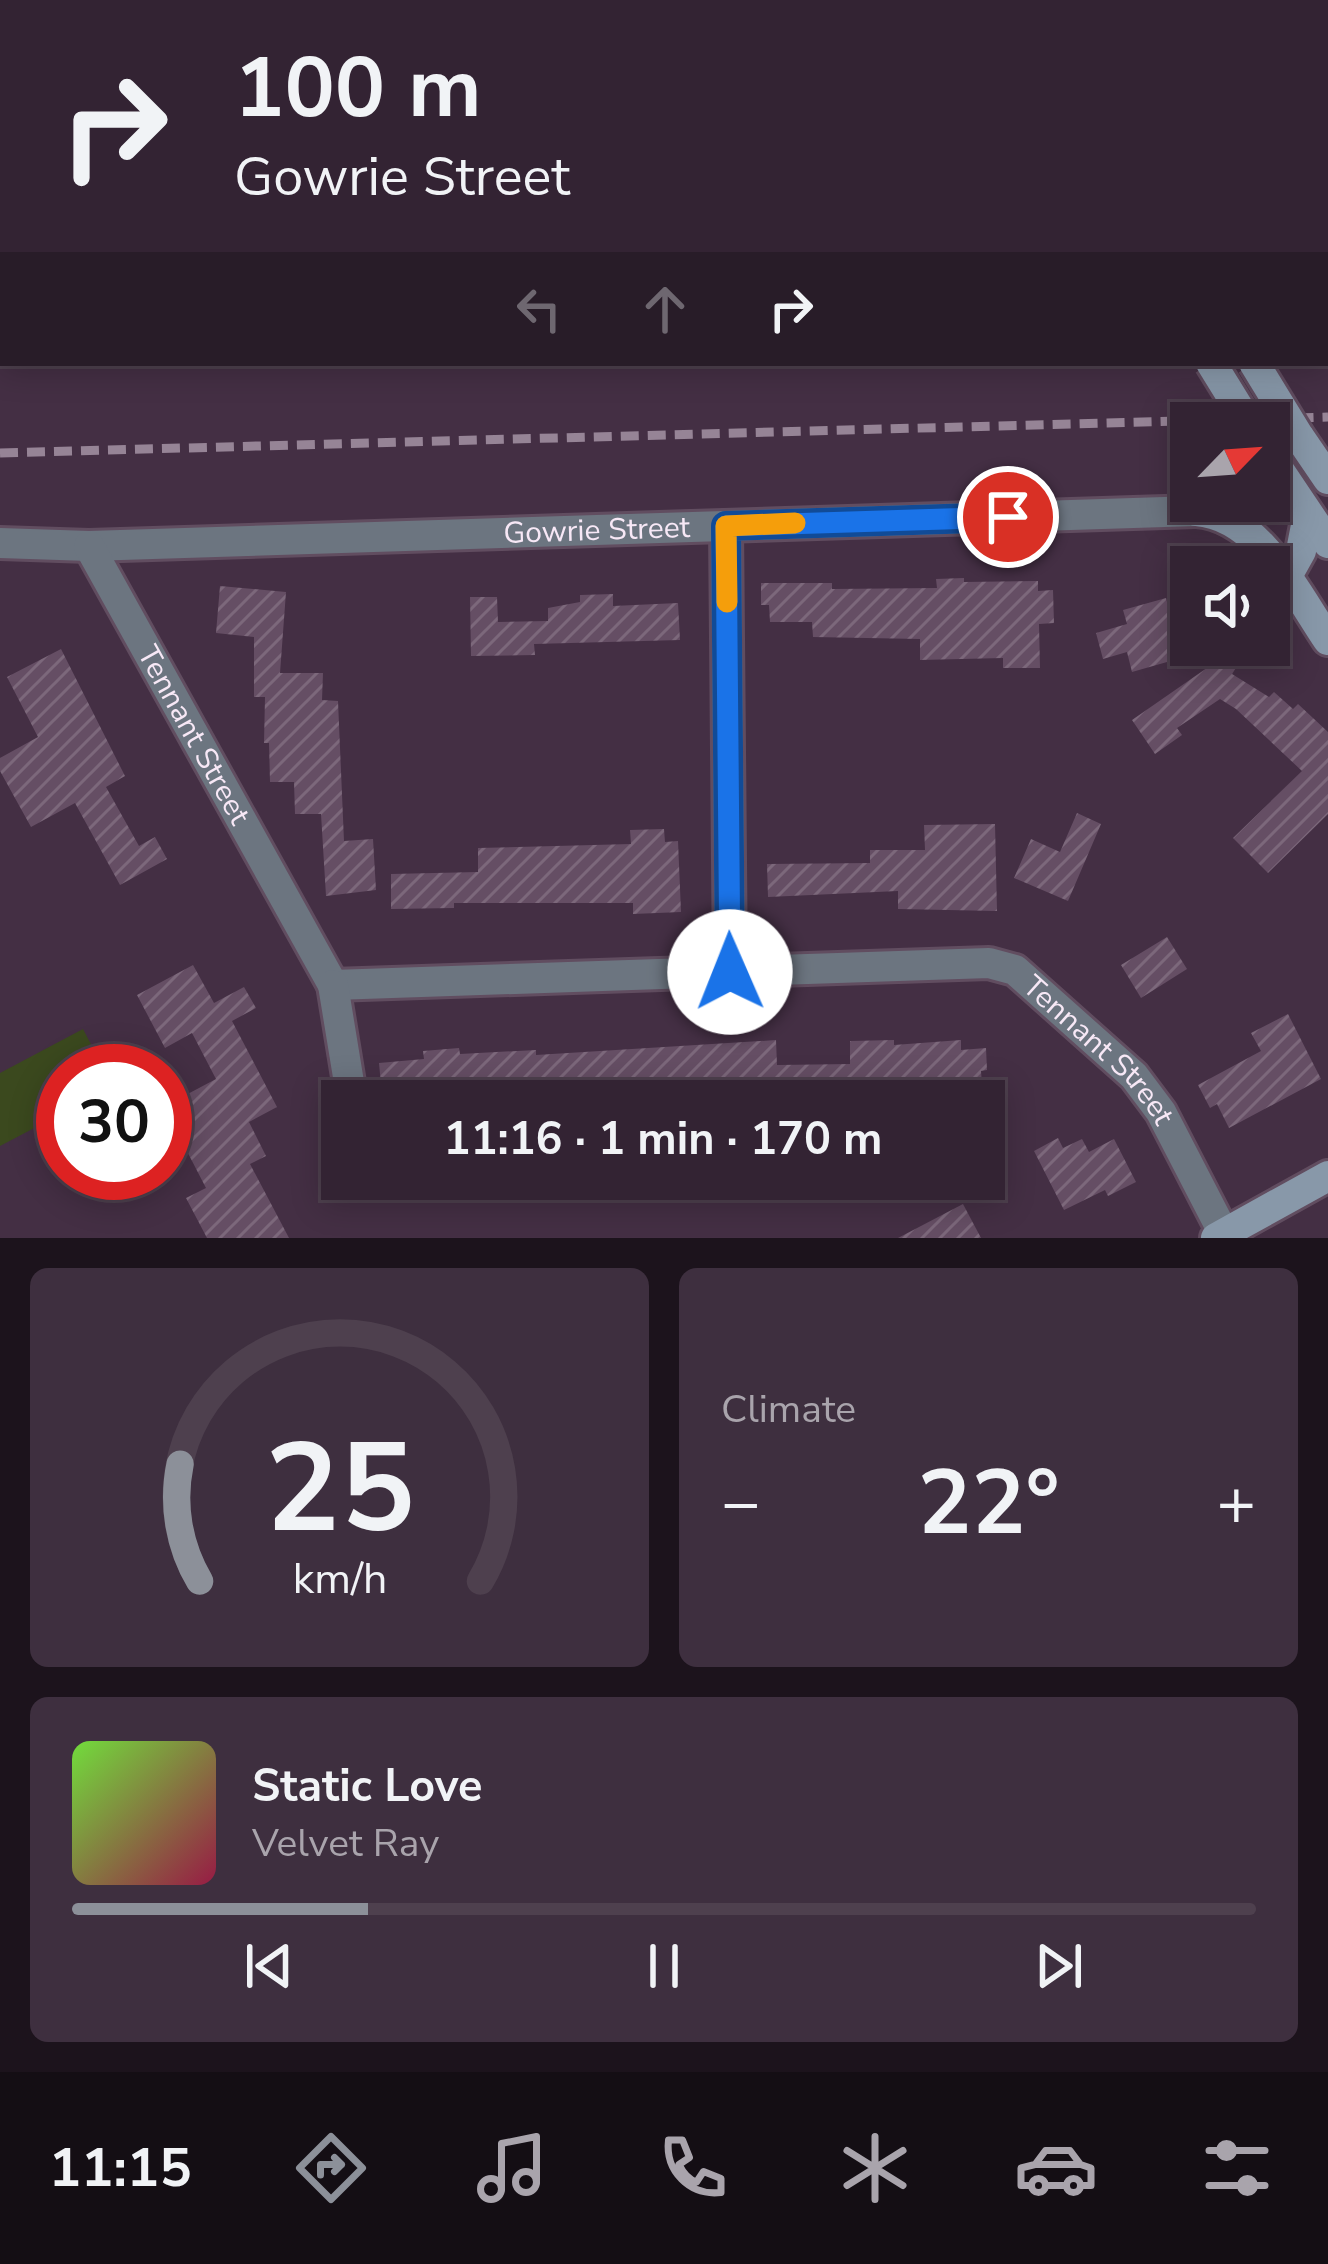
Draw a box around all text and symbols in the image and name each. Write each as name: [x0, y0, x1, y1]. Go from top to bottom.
text: 100 m: [234, 31, 482, 146]
icon: right: [36, 48, 192, 204]
text: Gowrie Street: [234, 140, 570, 214]
icon: left: [506, 276, 572, 342]
icon: ahead: [632, 276, 698, 342]
icon: right: [758, 276, 824, 342]
north arrow: [1170, 402, 1290, 522]
map controls: [1170, 402, 1290, 666]
pin: [957, 466, 1059, 568]
icon: arrive: [975, 484, 1041, 550]
street label: Gowrie Street: [503, 506, 691, 553]
button: sound: [1170, 546, 1290, 666]
street label: Tennant Street: [128, 638, 260, 832]
position arrow: [667, 909, 793, 1035]
street label: Tennant Street: [1014, 966, 1185, 1132]
speed limit sign: 30: [36, 1044, 192, 1200]
text: 11:16 · 1 min · 170 m: [443, 1109, 883, 1170]
text: Climate: [721, 1383, 856, 1436]
text: 25: [265, 1404, 414, 1574]
text: 22°: [917, 1442, 1060, 1565]
text: −: [721, 1458, 761, 1548]
text: +: [1216, 1458, 1256, 1548]
text: km/h: [292, 1549, 387, 1607]
text: Static Love: [252, 1756, 482, 1817]
text: Velvet Ray: [252, 1817, 439, 1870]
icon: previous: [236, 1933, 302, 1999]
icon: pause: [631, 1933, 697, 1999]
icon: next: [1026, 1933, 1092, 1999]
icon: directions: [289, 2126, 373, 2210]
icon: music: [470, 2126, 554, 2210]
icon: phone: [651, 2126, 735, 2210]
icon: climate: [833, 2126, 917, 2210]
icon: car: [1014, 2126, 1098, 2210]
icon: filters: [1195, 2126, 1279, 2210]
text: 11:15: [49, 2131, 192, 2205]

